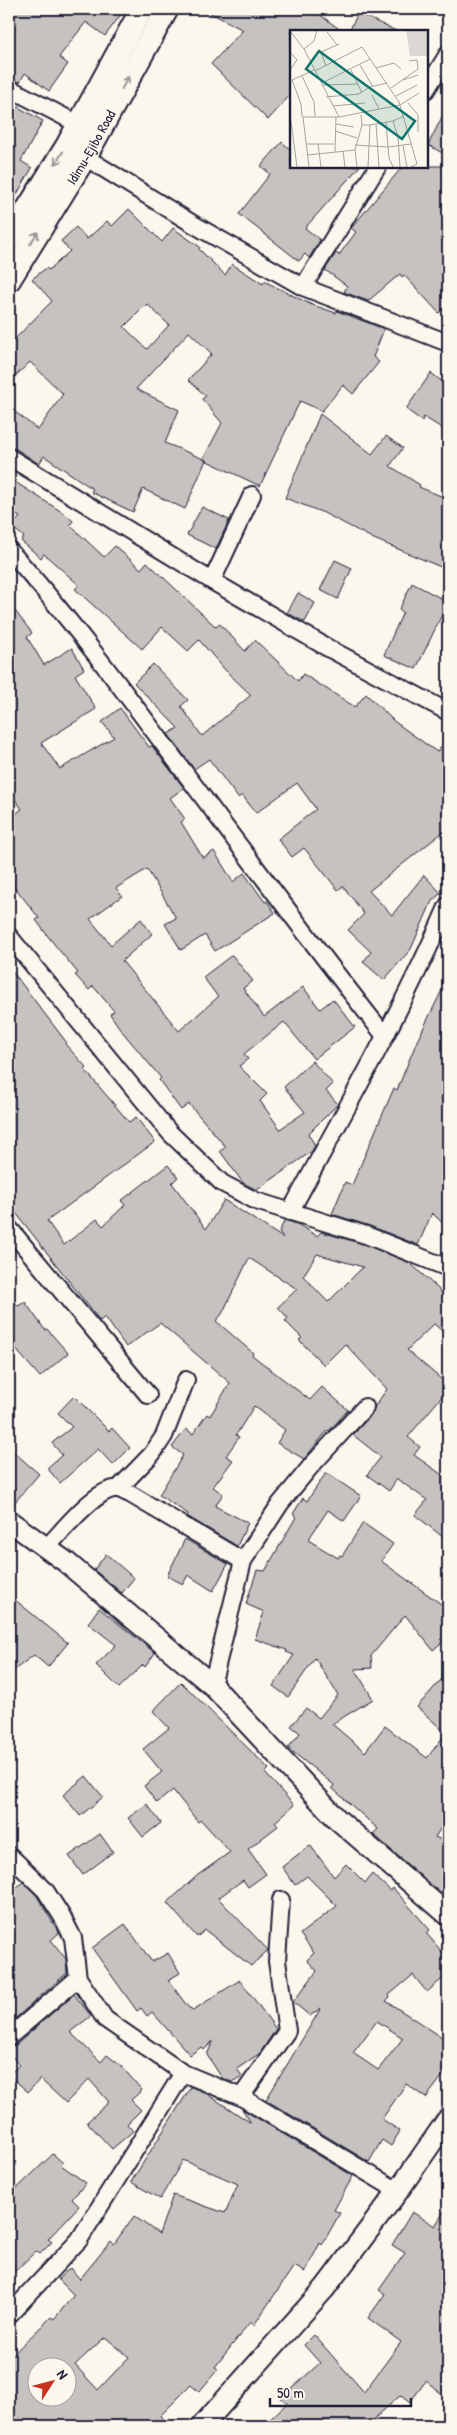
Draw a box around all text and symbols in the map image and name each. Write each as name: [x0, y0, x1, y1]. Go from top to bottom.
inset map: [290, 30, 427, 168]
one-way arrow: [120, 76, 130, 91]
street label: Idimu-Ejibo Road: [61, 106, 119, 188]
one-way arrow: [54, 151, 64, 165]
one-way arrow: [29, 232, 39, 246]
north arrow: [28, 2358, 78, 2408]
text: N: [53, 2365, 73, 2383]
scale bar: [270, 2375, 411, 2407]
text: 50 m: [277, 2382, 304, 2403]

